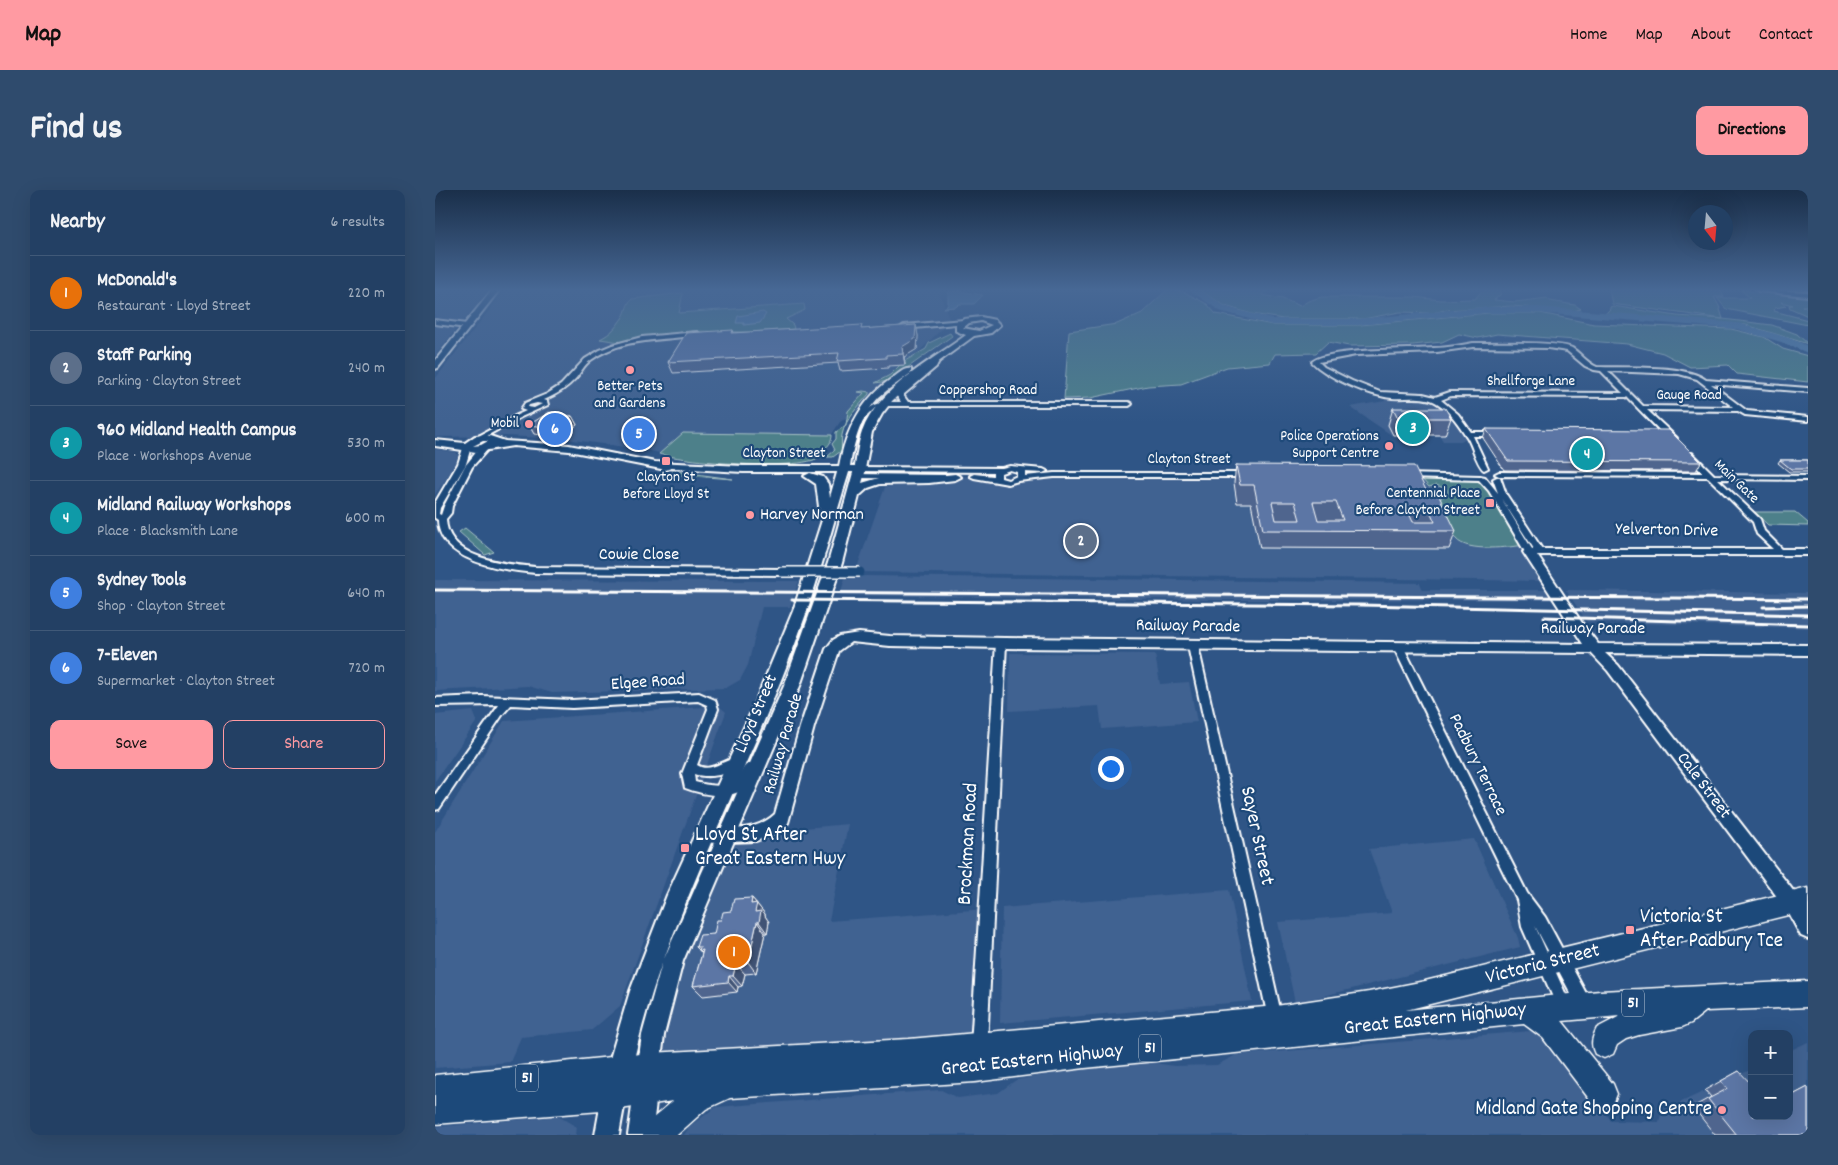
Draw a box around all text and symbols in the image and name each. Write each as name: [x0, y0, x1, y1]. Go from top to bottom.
text: Map: [25, 18, 61, 52]
text: Home: [1570, 23, 1607, 48]
text: Map: [1635, 23, 1663, 48]
text: About: [1691, 23, 1731, 48]
text: Contact: [1759, 23, 1813, 48]
text: Find us: [30, 105, 122, 155]
button: Directions: [1696, 106, 1808, 155]
north arrow: [1688, 205, 1733, 250]
text: Nearby: [50, 208, 105, 238]
text: 6 results: [330, 211, 385, 234]
text: McDonald's: [97, 268, 177, 295]
text: 1: [64, 282, 68, 305]
text: 220 m: [348, 282, 385, 305]
text: Restaurant · Lloyd Street: [97, 295, 251, 318]
text: Staff Parking: [97, 343, 191, 370]
text: 2: [63, 357, 70, 380]
text: 240 m: [348, 357, 385, 380]
marker: Better Pets and Gardens: [624, 364, 636, 376]
text: Parking · Clayton Street: [97, 370, 241, 393]
street label: Shellforge Lane: [1487, 371, 1575, 393]
place label: Better Pets and Gardens: [594, 376, 666, 415]
street label: Coppershop Road: [939, 380, 1037, 402]
street label: Gauge Road: [1656, 385, 1722, 407]
pin: 3: [1397, 409, 1429, 447]
pin: 6: [539, 410, 571, 448]
place label: Mobil: [491, 413, 519, 435]
pin: 5: [623, 415, 655, 453]
text: 960 Midland Health Campus: [97, 418, 297, 445]
marker: Mobil: [523, 418, 535, 430]
place label: Police Operations Support Centre: [1280, 426, 1379, 465]
text: 3: [62, 432, 70, 455]
text: 530 m: [347, 432, 385, 455]
pin: 4: [1571, 435, 1603, 473]
marker: Police Operations Support Centre: [1383, 440, 1395, 452]
street label: Clayton Street: [742, 443, 826, 465]
text: Place · Workshops Avenue: [97, 445, 252, 468]
street label: Clayton Street: [1147, 449, 1231, 471]
marker: Clayton St Before Lloyd St: [660, 455, 672, 467]
street label: Main Gate: [1708, 455, 1764, 510]
place label: Clayton St Before Lloyd St: [623, 467, 710, 506]
place label: Centennial Place Before Clayton Street: [1356, 483, 1480, 522]
text: Midland Railway Workshops: [97, 493, 291, 520]
marker: Centennial Place Before Clayton Street: [1484, 497, 1496, 509]
place label: Harvey Norman: [760, 503, 864, 528]
text: 4: [63, 507, 69, 530]
text: 600 m: [345, 507, 385, 530]
marker: Harvey Norman: [744, 509, 756, 521]
street label: Yelverton Drive: [1615, 518, 1719, 544]
text: Place · Blacksmith Lane: [97, 520, 238, 543]
pin: 2: [1065, 522, 1097, 560]
street label: Cowie Close: [599, 543, 679, 568]
text: Sydney Tools: [97, 568, 187, 595]
text: 5: [62, 582, 70, 605]
text: 640 m: [347, 582, 385, 605]
text: Shop · Clayton Street: [97, 595, 226, 618]
street label: Railway Parade: [1136, 614, 1240, 640]
street label: Railway Parade: [1541, 617, 1645, 642]
text: 7-Eleven: [97, 643, 157, 670]
text: 6: [62, 657, 70, 680]
text: 720 m: [349, 657, 385, 680]
street label: Elgee Road: [610, 668, 686, 698]
text: Supermarket · Clayton Street: [97, 670, 275, 693]
street label: Lloyd Street: [729, 670, 785, 757]
street label: Railway Parade: [758, 690, 810, 798]
street label: Padbury Terrace: [1441, 710, 1513, 820]
button: Save: [50, 720, 213, 769]
button: Share: [223, 720, 385, 769]
street label: Cale Street: [1670, 748, 1736, 825]
your location: [1098, 756, 1124, 782]
street label: Brockman Road: [951, 782, 987, 906]
street label: Sayer Street: [1231, 784, 1281, 889]
place label: Lloyd St After Great Eastern Hwy: [695, 821, 846, 875]
marker: Lloyd St After Great Eastern Hwy: [679, 842, 691, 854]
place label: Victoria St After Padbury Tce: [1640, 903, 1783, 957]
marker: Victoria St After Padbury Tce: [1624, 924, 1636, 936]
pin: 1: [718, 933, 750, 971]
street label: Victoria Street: [1483, 936, 1604, 994]
road number: 51: [1622, 990, 1644, 1016]
street label: Great Eastern Highway: [1343, 995, 1528, 1044]
map controls: [1748, 1030, 1793, 1120]
button: +: [1748, 1030, 1793, 1075]
road number: 51: [1139, 1034, 1161, 1061]
street label: Great Eastern Highway: [940, 1036, 1125, 1085]
road number: 51: [516, 1064, 538, 1091]
button: −: [1748, 1075, 1793, 1120]
place label: Midland Gate Shopping Centre: [1475, 1095, 1712, 1125]
marker: Midland Gate Shopping Centre: [1716, 1104, 1728, 1116]

